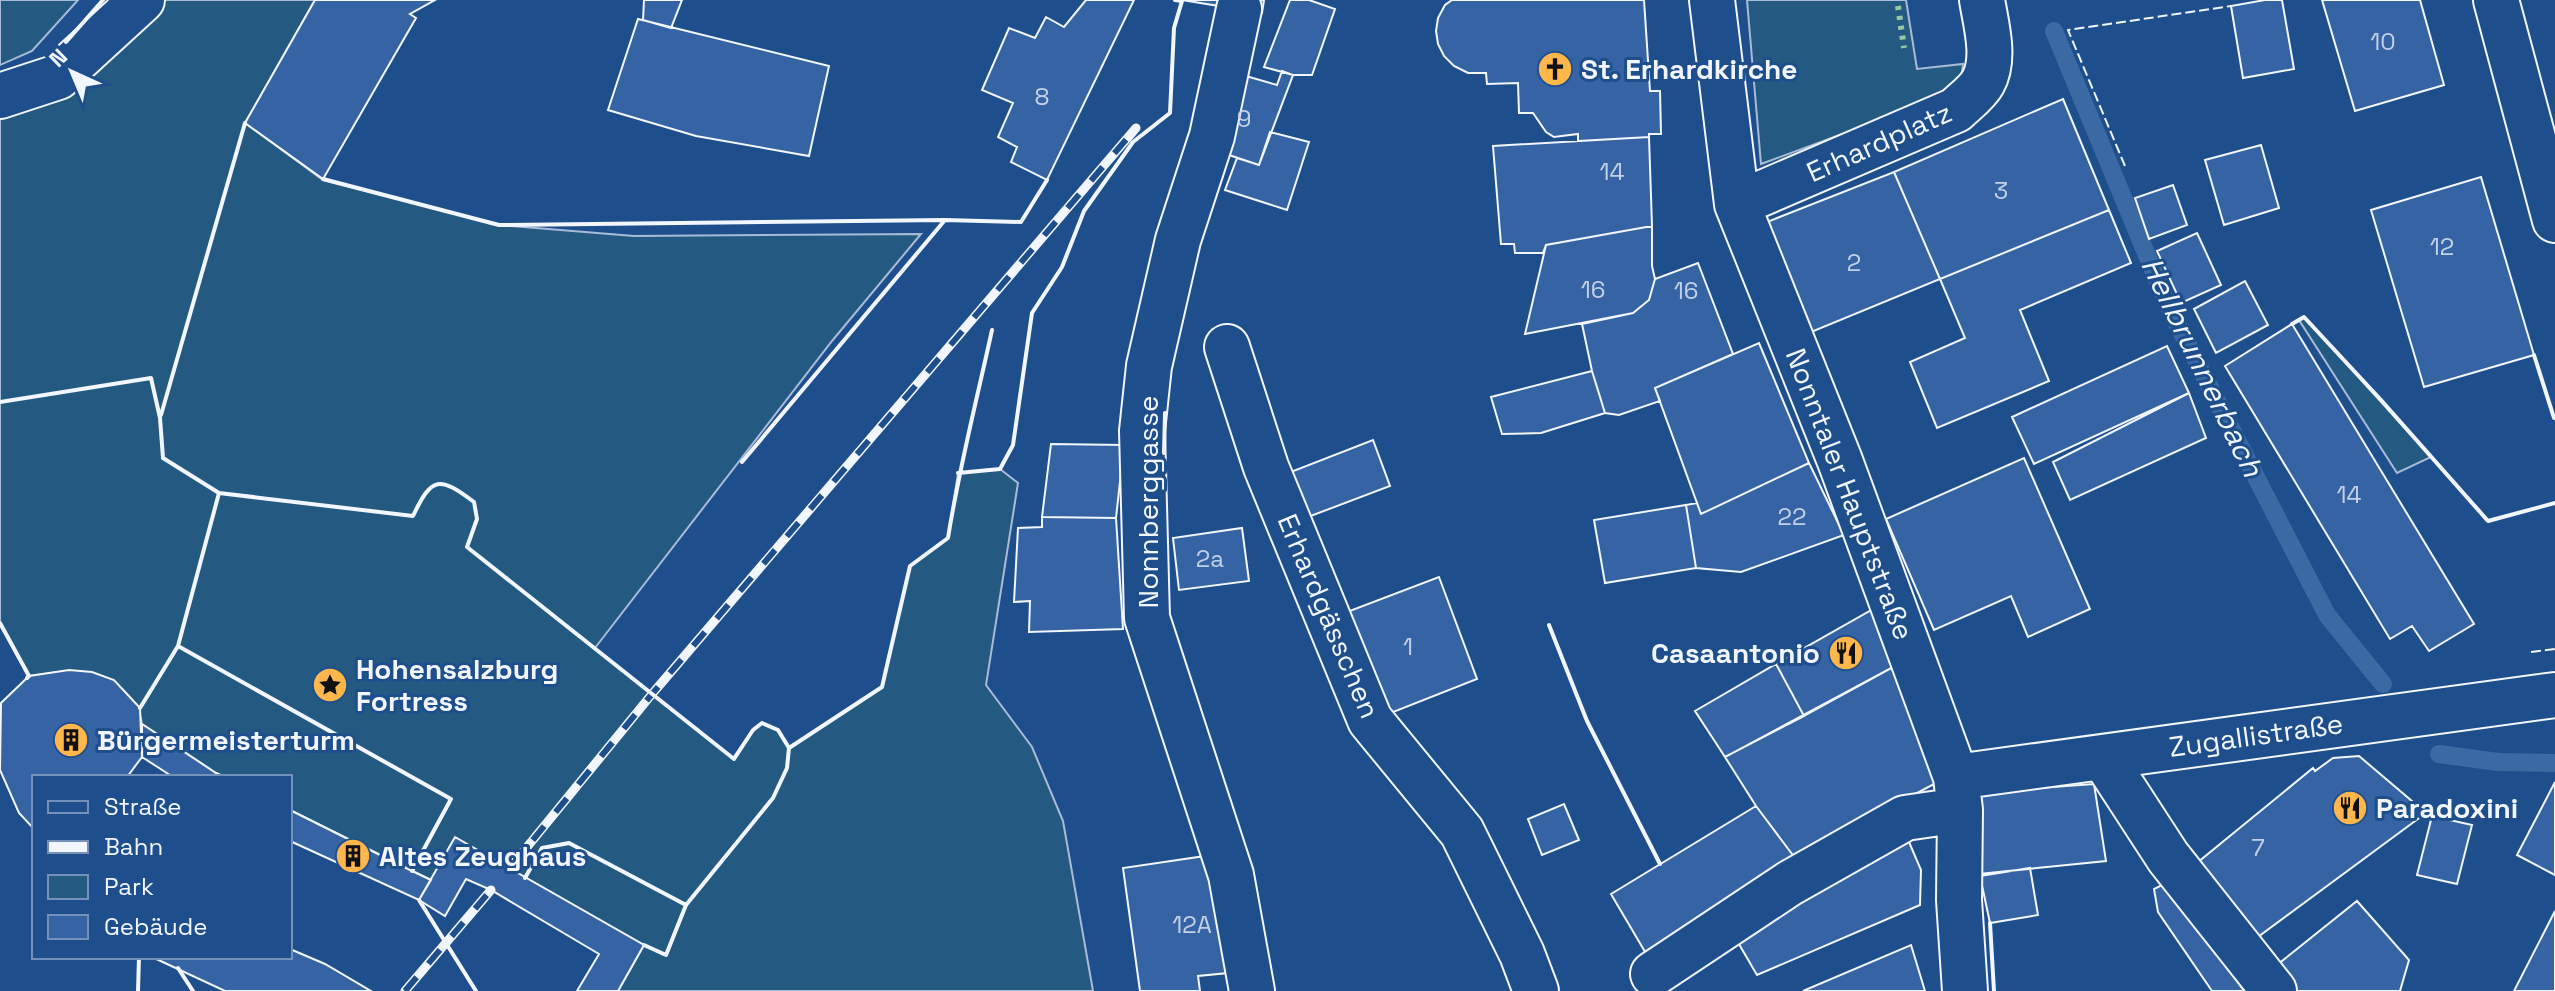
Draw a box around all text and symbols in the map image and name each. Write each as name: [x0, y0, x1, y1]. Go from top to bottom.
house number: 10: [2370, 26, 2396, 57]
north arrow: [32, 32, 112, 112]
text: N: [43, 42, 73, 73]
church icon: St. Erhardkirche: [1536, 50, 1574, 88]
place label: St. Erhardkirche: [1581, 51, 1797, 87]
house number: 8: [1035, 81, 1049, 112]
street label: Erhardplatz: [1801, 94, 1957, 190]
house number: 9: [1237, 103, 1251, 134]
house number: 14: [1599, 156, 1625, 187]
house number: 3: [1994, 175, 2008, 206]
house number: 12: [2430, 231, 2454, 262]
house number: 2: [1847, 247, 1861, 278]
water label: Hellbrunnerbach: [2132, 251, 2273, 483]
house number: 16: [1581, 274, 1605, 305]
house number: 16: [1674, 275, 1698, 306]
street label: Nonntaler Hauptstraße: [1778, 343, 1922, 645]
street label: Nonnberggasse: [1130, 396, 1166, 608]
house number: 14: [2336, 479, 2362, 510]
house number: 22: [1778, 501, 1806, 532]
street label: Erhardgässchen: [1270, 508, 1388, 724]
house number: 2a: [1196, 543, 1224, 574]
house number: 1: [1403, 631, 1413, 662]
restaurant icon: Casaantonio: [1827, 634, 1865, 672]
place label: Casaantonio: [1651, 635, 1820, 671]
place label: Hohensalzburg Fortress: [356, 651, 558, 719]
place icon: Hohensalzburg Fortress: [311, 666, 349, 704]
street label: Zugallistraße: [2167, 705, 2345, 765]
building icon: Bürgermeisterturm: [52, 721, 90, 759]
place label: Bürgermeisterturm: [97, 722, 355, 758]
legend: [32, 775, 292, 959]
restaurant icon: Paradoxini: [2331, 789, 2369, 827]
place label: Paradoxini: [2376, 790, 2518, 826]
text: Straße: [104, 791, 181, 822]
text: Bahn: [104, 831, 163, 862]
house number: 7: [2251, 832, 2265, 863]
building icon: Altes Zeughaus: [334, 837, 372, 875]
place label: Altes Zeughaus: [379, 838, 587, 874]
text: Park: [104, 871, 154, 902]
house number: 12A: [1172, 909, 1212, 940]
text: Gebäude: [104, 911, 207, 942]

